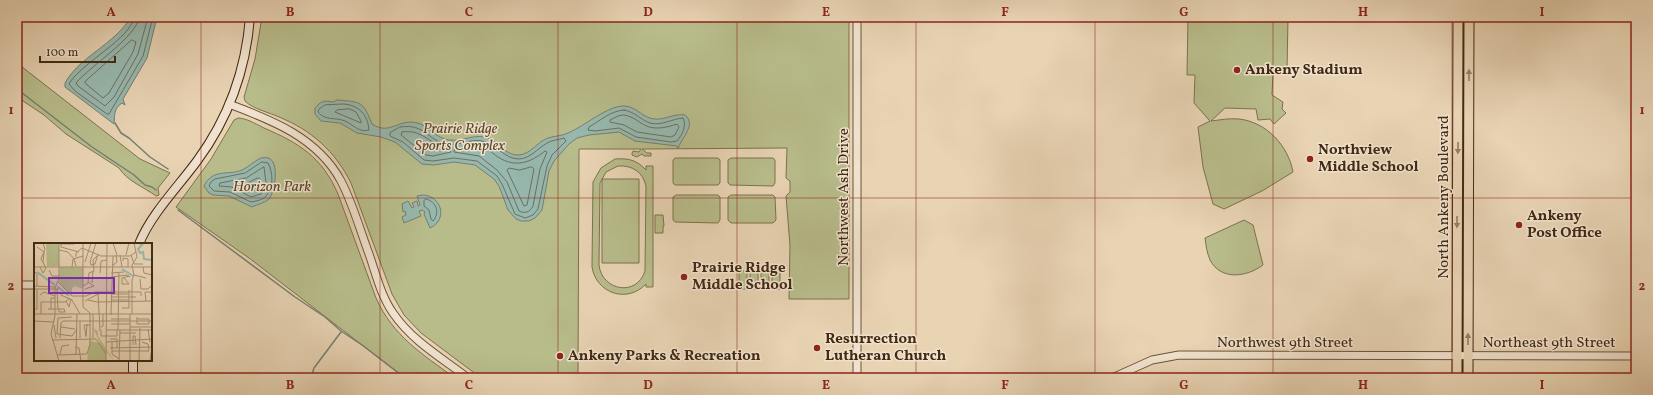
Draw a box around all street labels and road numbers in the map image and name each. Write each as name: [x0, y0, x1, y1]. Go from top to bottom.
street label: North Ankeny Boulevard: [1434, 115, 1455, 279]
street label: Northwest Ash Drive: [834, 128, 855, 266]
street label: Northwest 9th Street: [1217, 333, 1353, 354]
street label: Northeast 9th Street: [1482, 333, 1616, 354]

